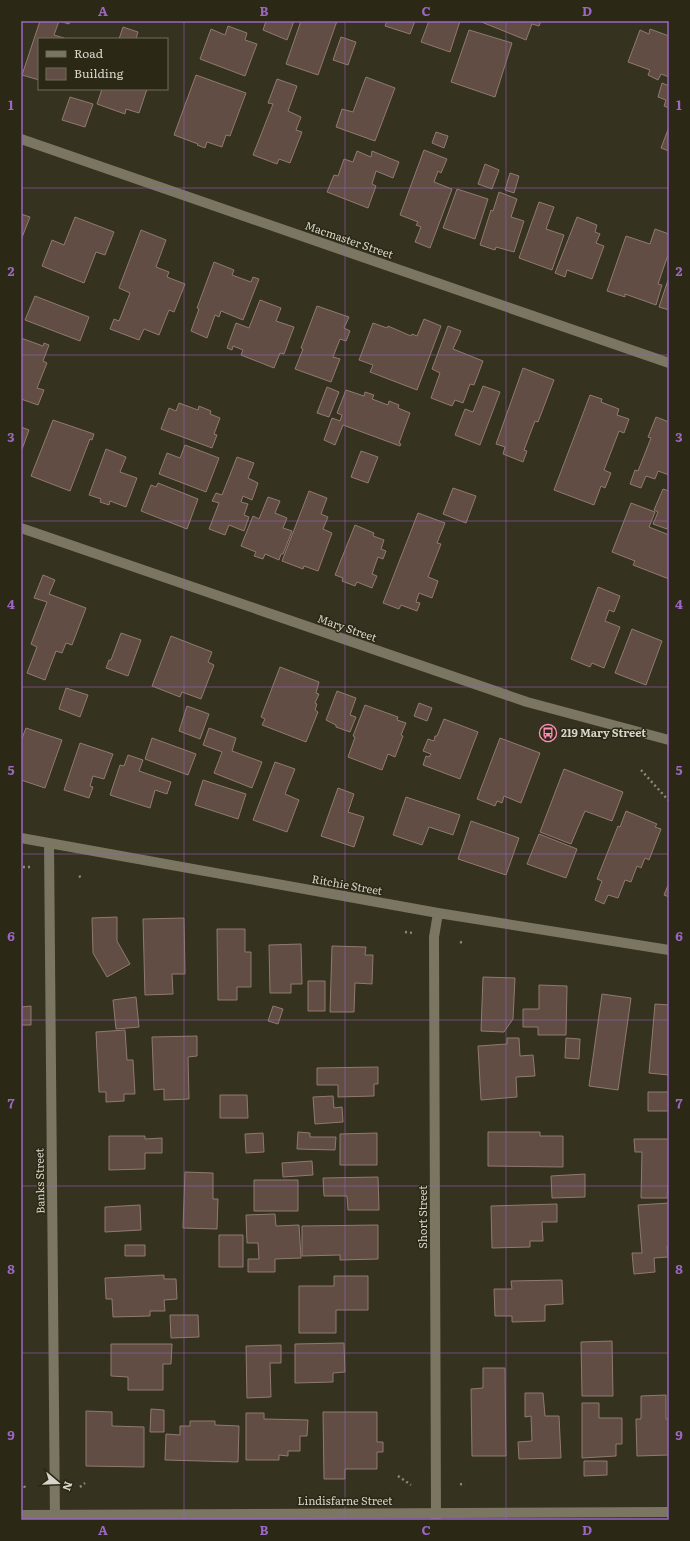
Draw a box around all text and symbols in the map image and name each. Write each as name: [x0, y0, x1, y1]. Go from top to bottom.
text: A: [98, 1, 108, 20]
text: B: [260, 1, 269, 20]
text: C: [421, 1, 431, 20]
text: D: [582, 1, 592, 20]
legend: [38, 38, 168, 90]
text: Road: [74, 44, 104, 62]
text: Building: [74, 64, 124, 82]
text: 1: [8, 95, 14, 114]
text: 1: [676, 95, 682, 114]
street label: Macmaster Street: [303, 216, 396, 262]
text: 2: [8, 261, 15, 280]
text: 2: [676, 261, 683, 280]
text: 3: [7, 427, 15, 446]
text: 3: [675, 427, 683, 446]
text: 4: [7, 594, 15, 613]
text: 4: [675, 594, 683, 613]
street label: Mary Street: [315, 609, 380, 645]
bus stop icon: 219 Mary Street: [538, 723, 558, 743]
place label: 219 Mary Street: [561, 724, 646, 740]
text: 5: [7, 760, 15, 779]
text: 5: [675, 760, 683, 779]
street label: Ritchie Street: [311, 870, 384, 898]
text: 6: [7, 926, 15, 945]
text: 6: [675, 926, 683, 945]
text: 7: [7, 1093, 15, 1112]
text: 7: [675, 1093, 683, 1112]
street label: Banks Street: [30, 1147, 48, 1214]
street label: Short Street: [414, 1185, 430, 1249]
text: 8: [7, 1259, 15, 1278]
text: 8: [675, 1259, 683, 1278]
text: 9: [7, 1425, 15, 1444]
text: 9: [675, 1425, 683, 1444]
north arrow: [38, 1463, 78, 1503]
text: N: [59, 1480, 77, 1494]
street label: Lindisfarne Street: [297, 1492, 393, 1508]
text: A: [98, 1520, 108, 1539]
text: B: [260, 1520, 269, 1539]
text: C: [421, 1520, 431, 1539]
text: D: [582, 1520, 592, 1539]

